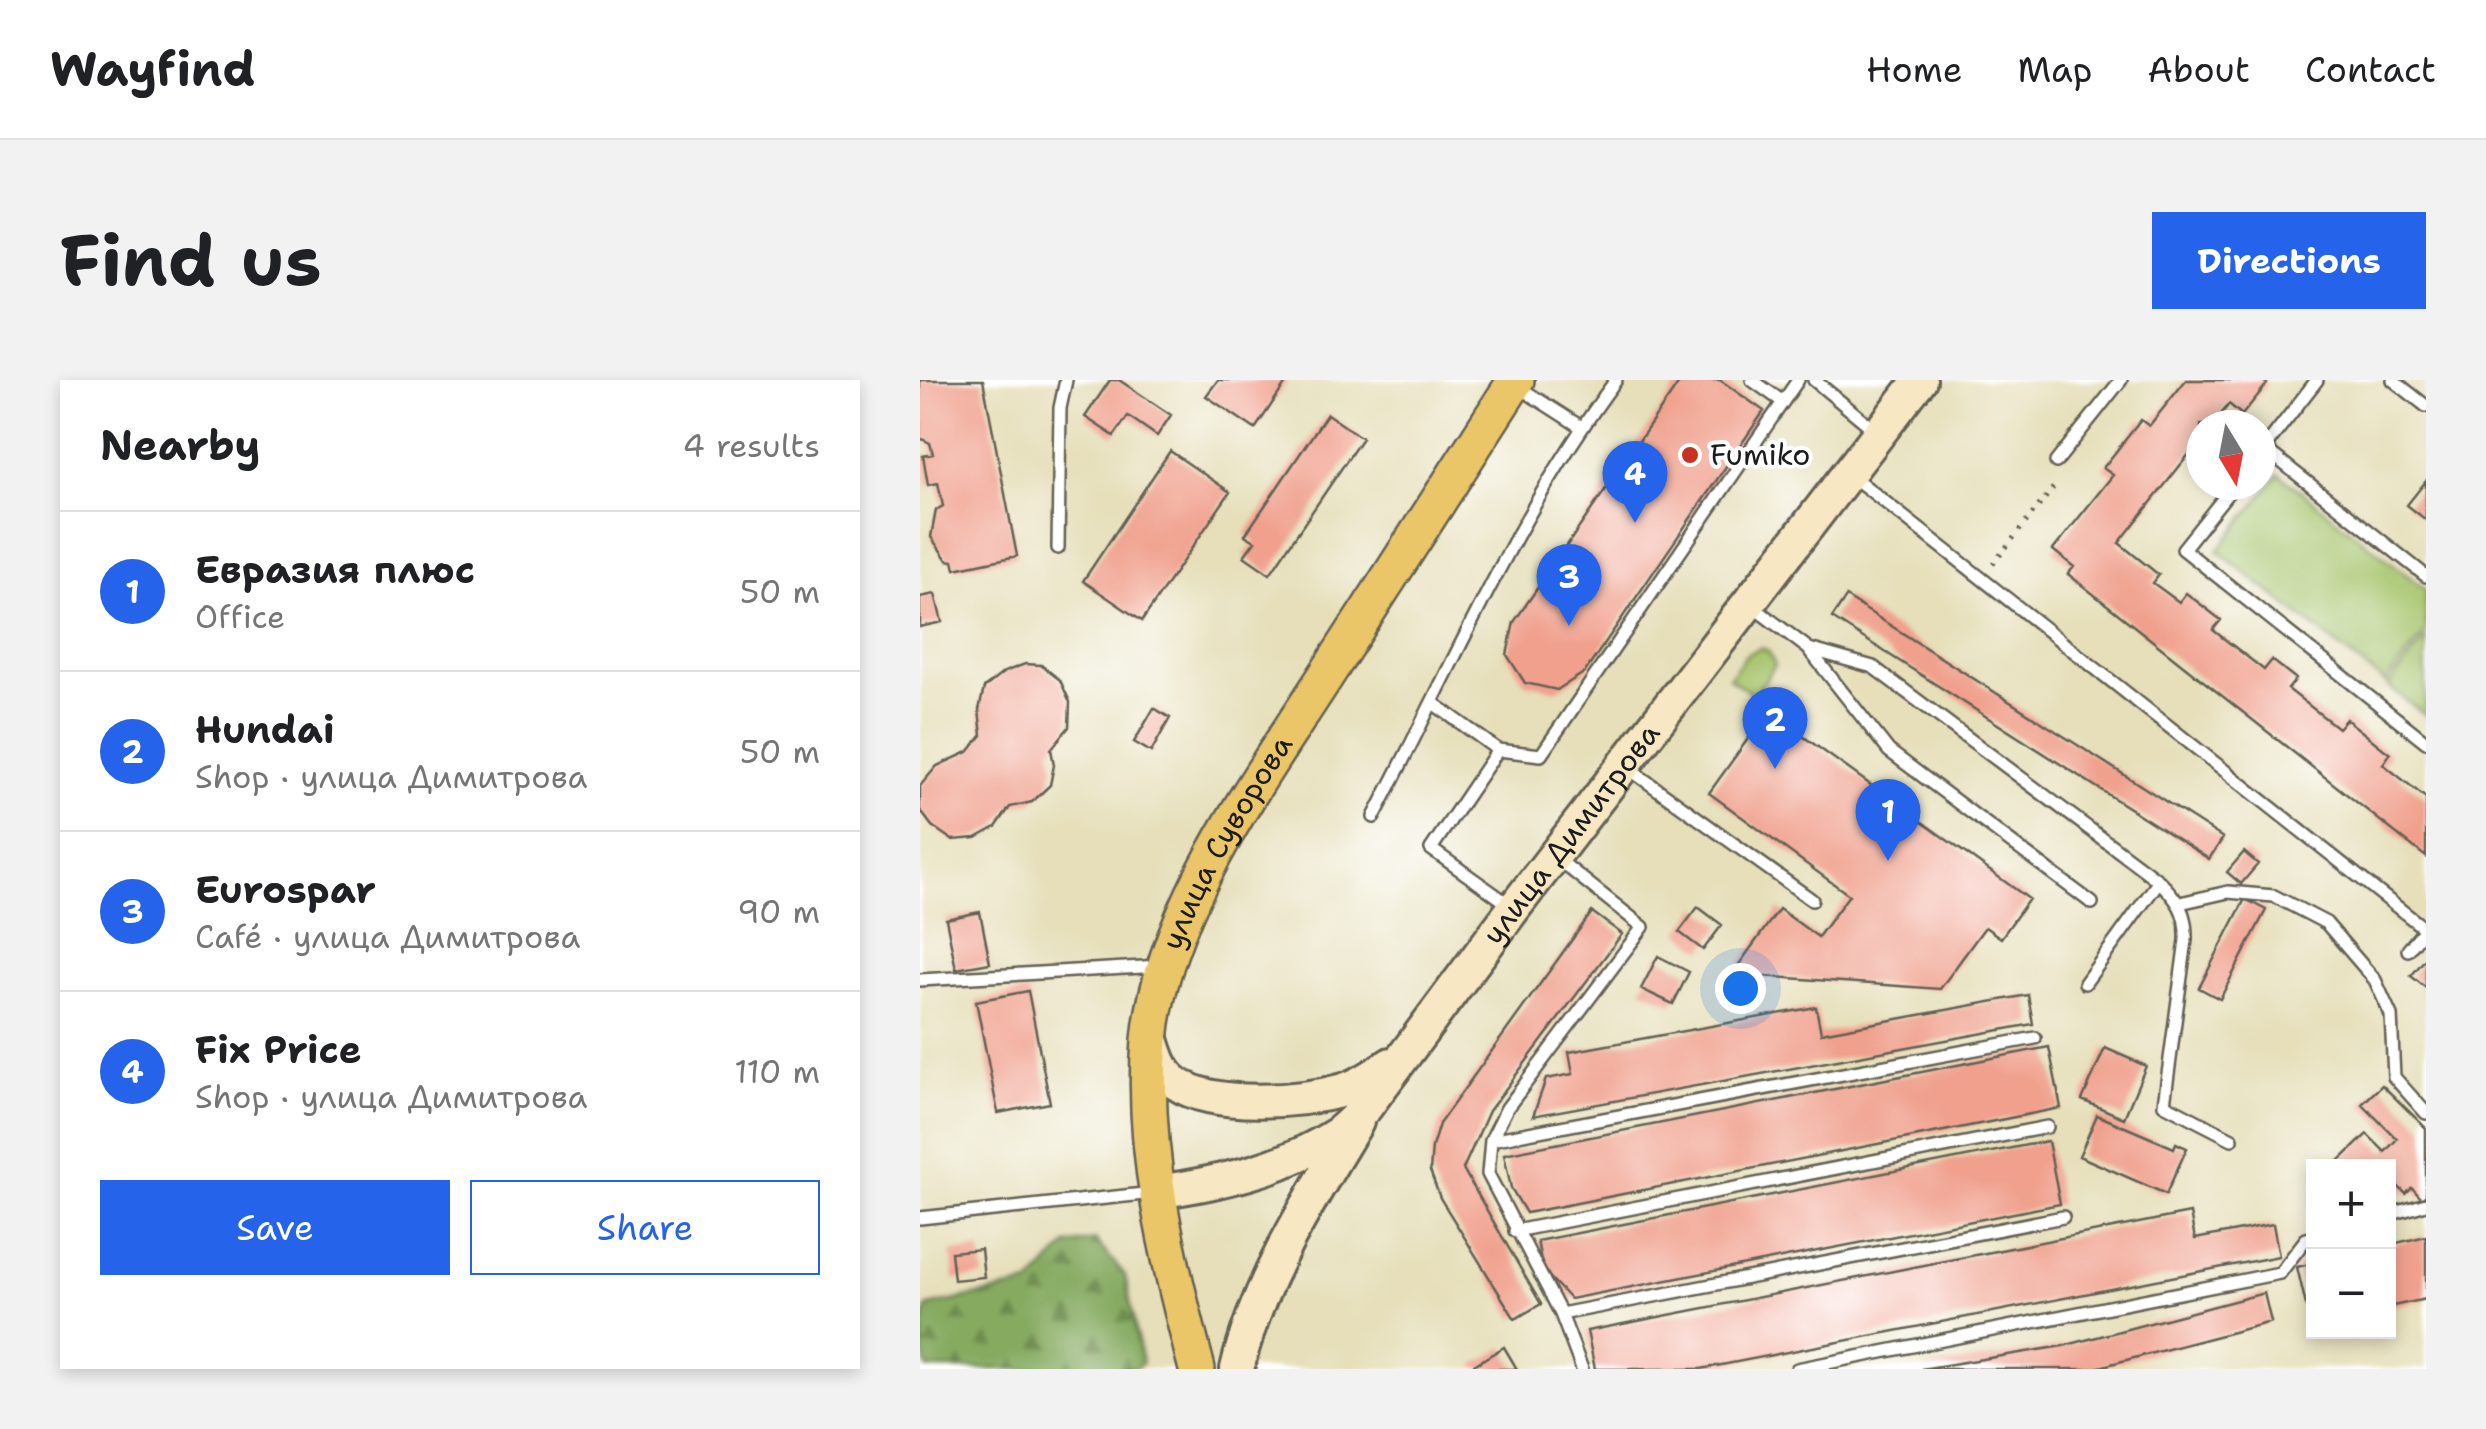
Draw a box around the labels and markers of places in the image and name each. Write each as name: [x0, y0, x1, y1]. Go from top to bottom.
place label: Fumiko: [1710, 434, 1810, 475]
pin: 4: [1602, 441, 1668, 523]
marker: Fumiko: [1679, 444, 1701, 466]
pin: 3: [1536, 544, 1602, 626]
pin: 2: [1742, 686, 1808, 769]
pin: 1: [1856, 778, 1920, 861]

